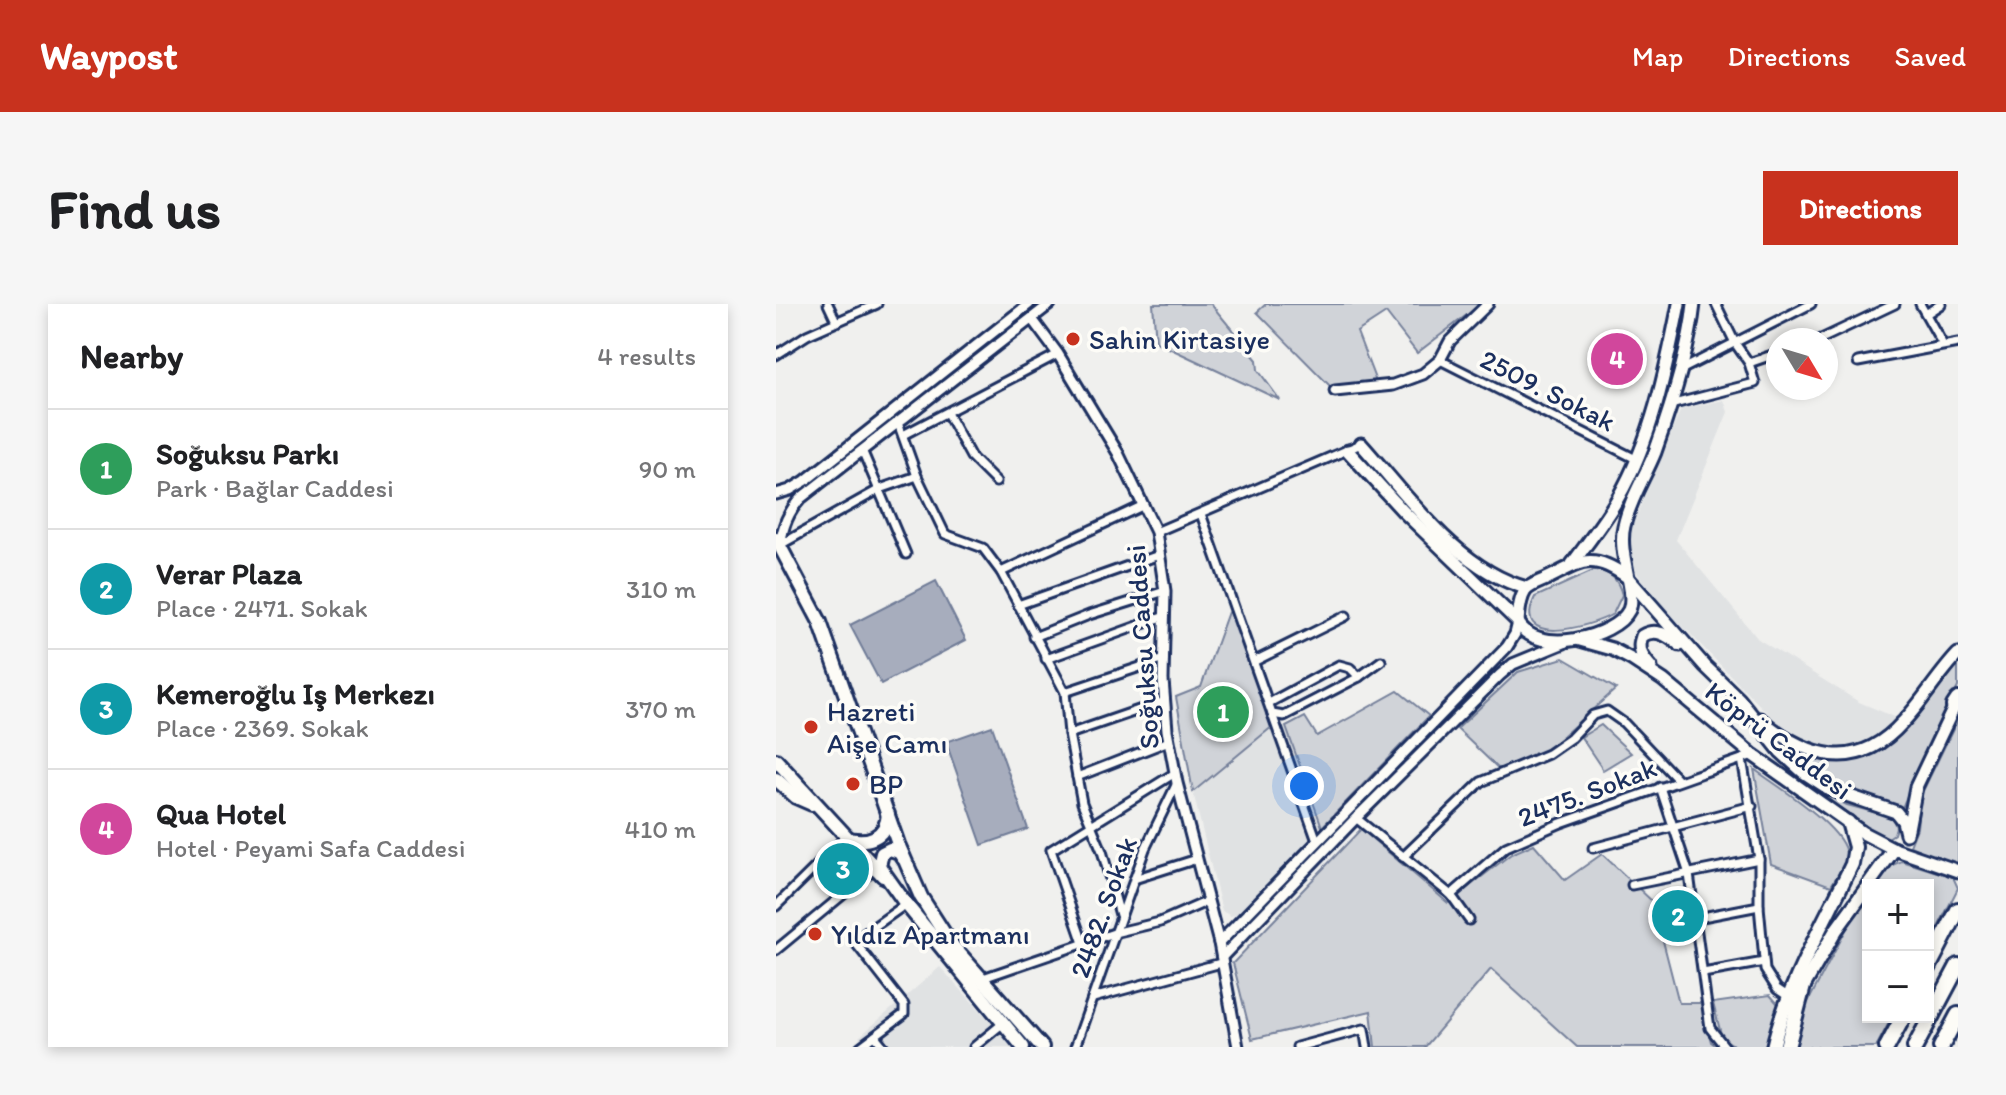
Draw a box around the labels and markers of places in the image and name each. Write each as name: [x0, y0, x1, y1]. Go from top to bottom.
place label: Sahin Kirtasiye: [1089, 322, 1270, 356]
pin: 4: [1591, 329, 1643, 389]
marker: Sahin Kirtasiye: [1064, 330, 1082, 348]
pin: 1: [1197, 682, 1249, 742]
place label: Hazreti Aişe Camı: [827, 694, 947, 760]
marker: Hazreti Aişe Camı: [802, 718, 820, 736]
place label: BP: [869, 767, 903, 801]
marker: BP: [844, 775, 862, 793]
pin: 3: [817, 839, 869, 899]
pin: 2: [1652, 886, 1704, 946]
place label: Yıldız Apartmanı: [831, 917, 1030, 951]
marker: Yıldız Apartmanı: [806, 925, 824, 943]

